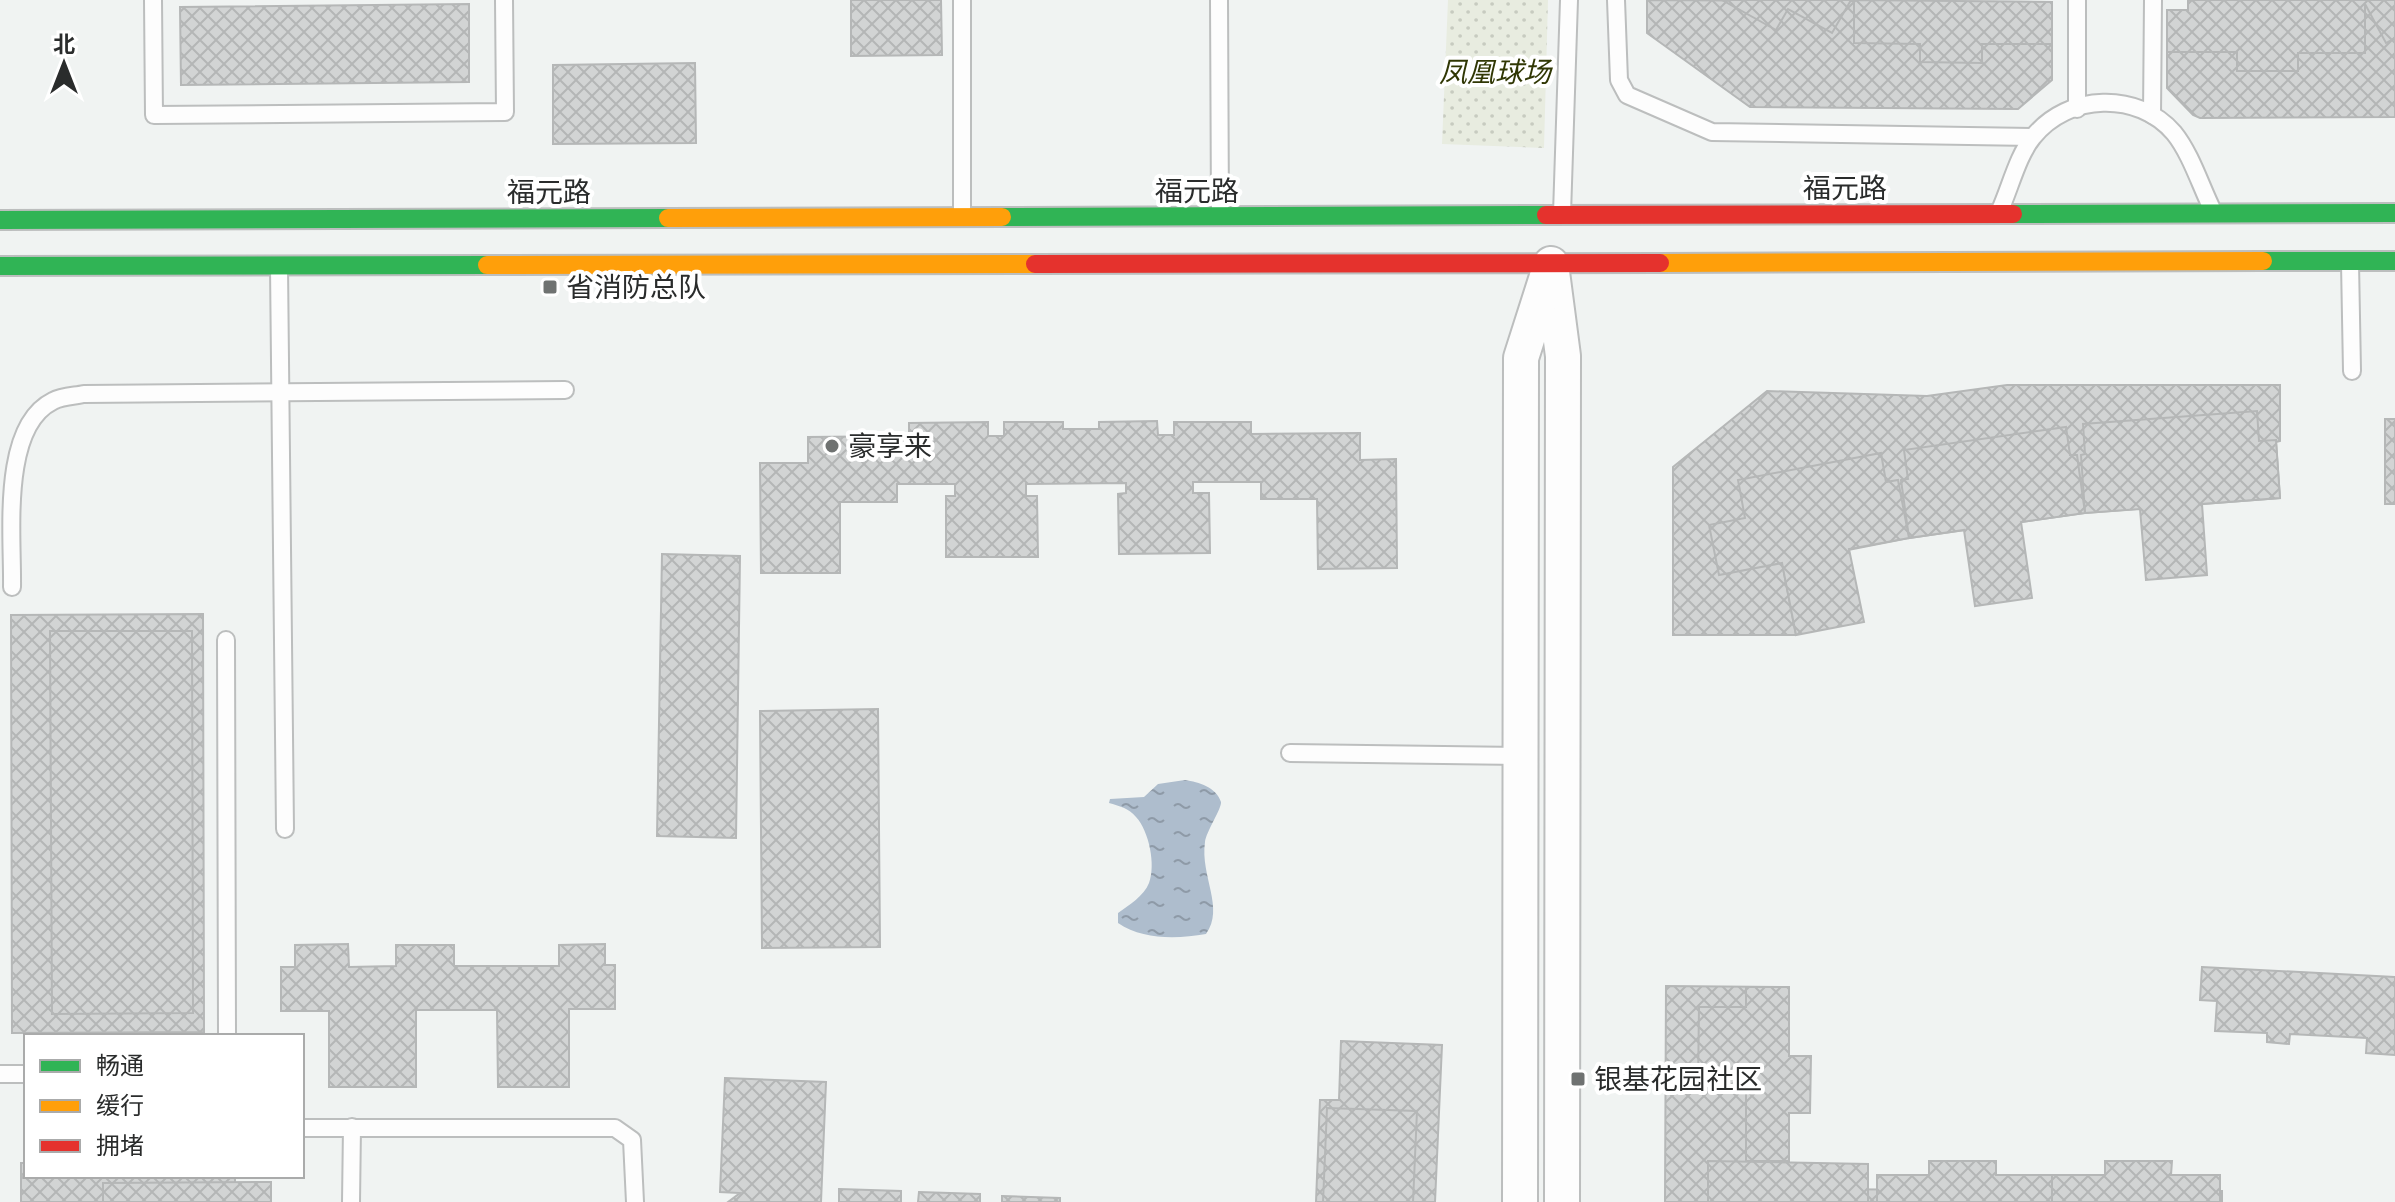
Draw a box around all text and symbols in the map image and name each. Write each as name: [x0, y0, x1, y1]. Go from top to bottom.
north arrow: [24, 24, 104, 104]
text: 北: [53, 30, 75, 58]
park label: 凤凰球场: [1439, 54, 1553, 90]
street label: 福元路: [1803, 170, 1887, 206]
street label: 福元路: [1155, 173, 1239, 209]
street label: 福元路: [507, 174, 591, 210]
place label: 省消防总队: [566, 269, 706, 305]
marker: 省消防总队: [541, 278, 559, 296]
place label: 豪享来: [848, 428, 932, 464]
marker: 豪享来: [823, 437, 841, 455]
legend: [24, 1034, 304, 1178]
text: 畅通: [96, 1050, 144, 1081]
place label: 银基花园社区: [1594, 1061, 1762, 1097]
marker: 银基花园社区: [1569, 1070, 1587, 1088]
text: 缓行: [96, 1090, 144, 1121]
text: 拥堵: [96, 1130, 144, 1161]

